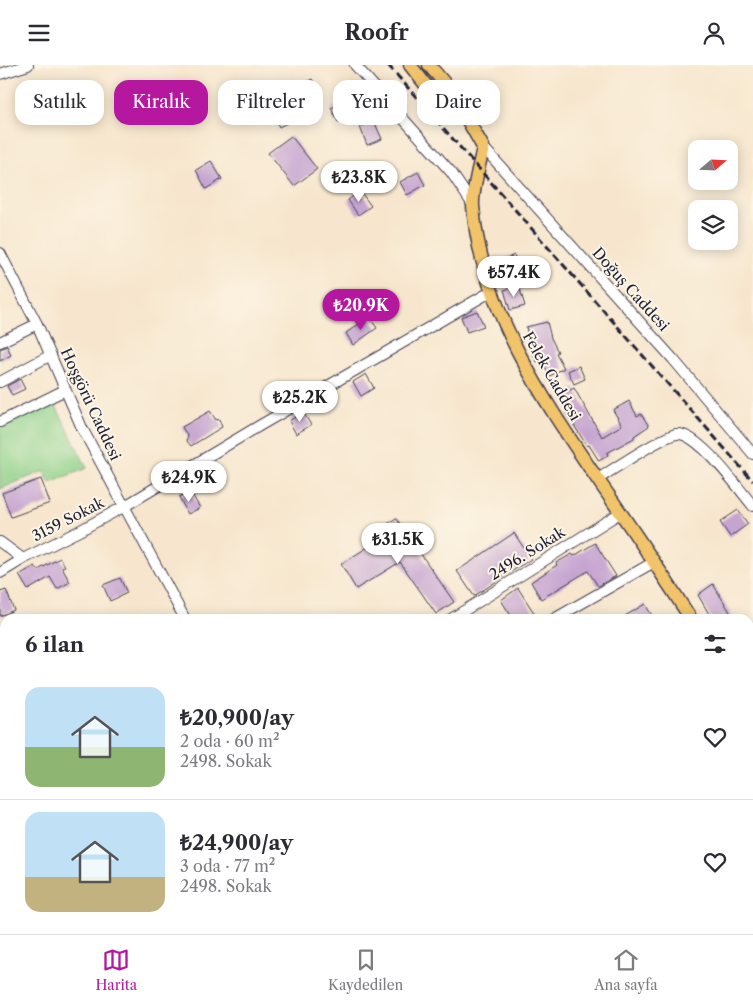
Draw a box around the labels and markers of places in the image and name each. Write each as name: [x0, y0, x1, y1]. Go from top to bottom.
pin: ₺23.8K: [318, 161, 400, 203]
pin: ₺57.4K: [473, 255, 555, 298]
pin: ₺20.9K: [320, 289, 402, 331]
pin: ₺25.2K: [259, 381, 341, 423]
pin: ₺24.9K: [148, 461, 230, 503]
pin: ₺31.5K: [357, 523, 439, 565]

